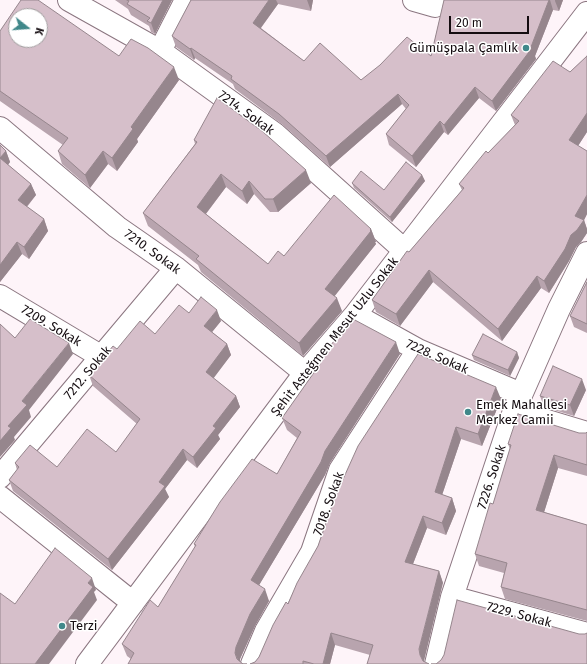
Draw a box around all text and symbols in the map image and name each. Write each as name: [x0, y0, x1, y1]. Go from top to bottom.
north arrow: [8, 8, 48, 48]
scale bar: [451, 8, 531, 34]
text: 20 m: [456, 16, 482, 30]
text: K: [32, 26, 46, 37]
place label: Gümüşpala Çamlık: [409, 40, 518, 56]
marker: Gümüşpala Çamlık: [521, 43, 531, 53]
street label: 7214. Sokak: [215, 87, 277, 139]
street label: 7210. Sokak: [121, 226, 183, 278]
street label: Şehit Asteğmen Mesut Uzlu Sokak: [268, 254, 402, 420]
street label: 7209. Sokak: [18, 302, 84, 350]
street label: 7228. Sokak: [403, 336, 471, 378]
street label: 7212. Sokak: [61, 343, 115, 403]
place label: Emek Mahallesi Merkez Camii: [476, 397, 567, 428]
marker: Emek Mahallesi Merkez Camii: [463, 407, 473, 417]
street label: 7226. Sokak: [474, 443, 510, 511]
street label: 7018. Sokak: [310, 470, 348, 538]
street label: 7229. Sokak: [485, 599, 553, 631]
place label: Terzi: [70, 618, 97, 634]
marker: Terzi: [57, 621, 67, 631]

